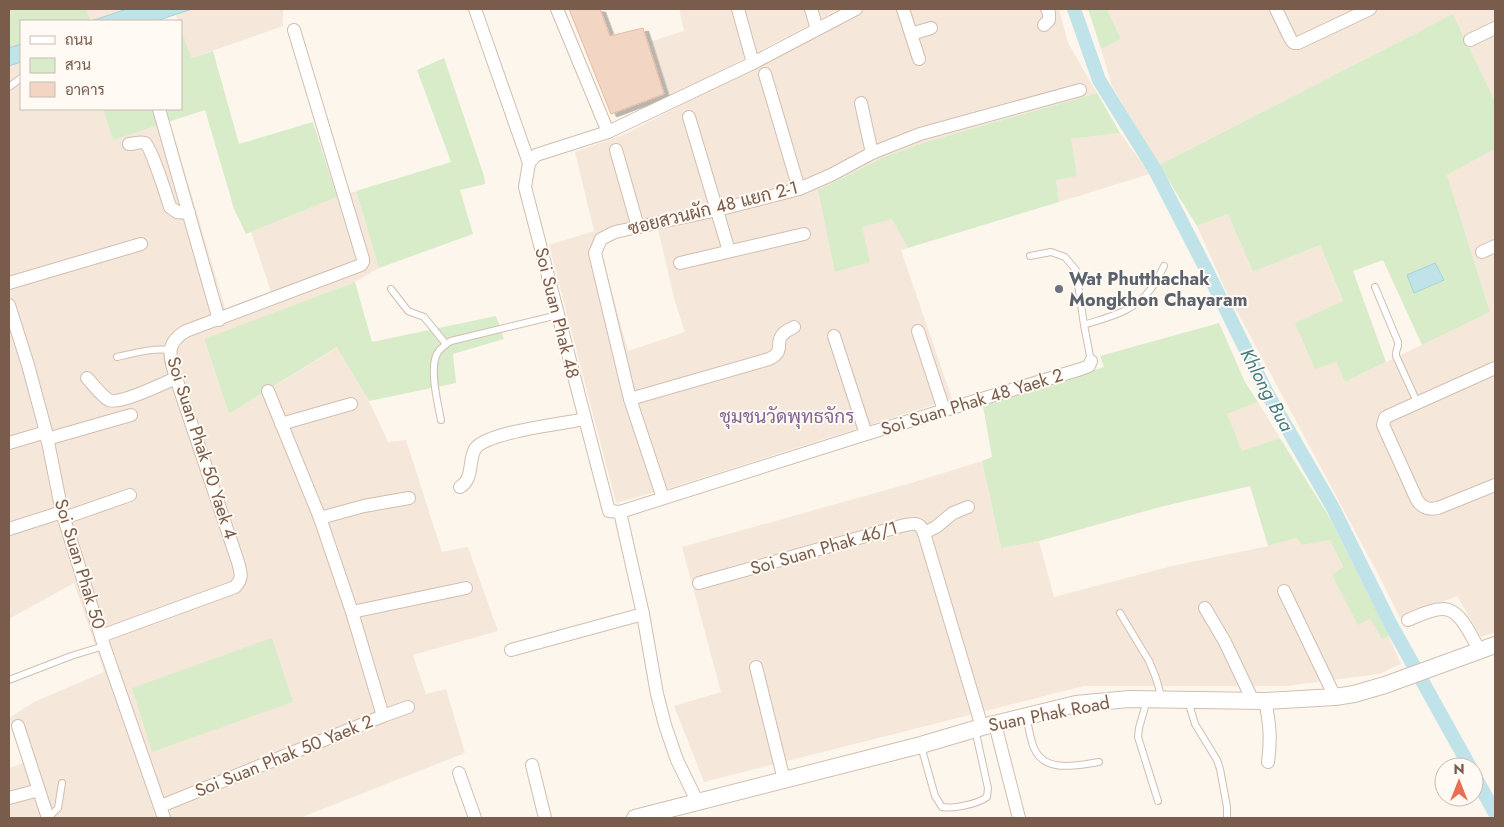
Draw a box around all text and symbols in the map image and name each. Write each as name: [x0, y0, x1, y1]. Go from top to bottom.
legend: [20, 20, 182, 110]
text: ถนน: [65, 29, 93, 51]
text: สวน: [65, 54, 91, 76]
text: อาคาร: [65, 79, 105, 101]
street label: ซอยสวนผัก 48 แยก 2-1: [625, 174, 801, 242]
street label: Soi Suan Phak 48: [528, 245, 586, 381]
place label: Wat Phutthachak Mongkhon Chayaram: [1069, 266, 1247, 313]
marker: Wat Phutthachak Mongkhon Chayaram: [1053, 283, 1065, 295]
water label: Khlong Bua: [1234, 344, 1300, 437]
street label: Soi Suan Phak 50 Yaek 4: [160, 353, 244, 543]
street label: Soi Suan Phak 48 Yaek 2: [878, 362, 1066, 442]
district label: ชุมชนวัดพุทธจักร: [720, 403, 854, 430]
street label: Soi Suan Phak 50: [48, 496, 112, 632]
street label: Soi Suan Phak 46/1: [747, 515, 901, 581]
street label: Suan Phak Road: [986, 690, 1112, 738]
street label: Soi Suan Phak 50 Yaek 2: [191, 708, 377, 804]
north arrow: [1434, 757, 1484, 807]
text: N: [1453, 759, 1465, 779]

